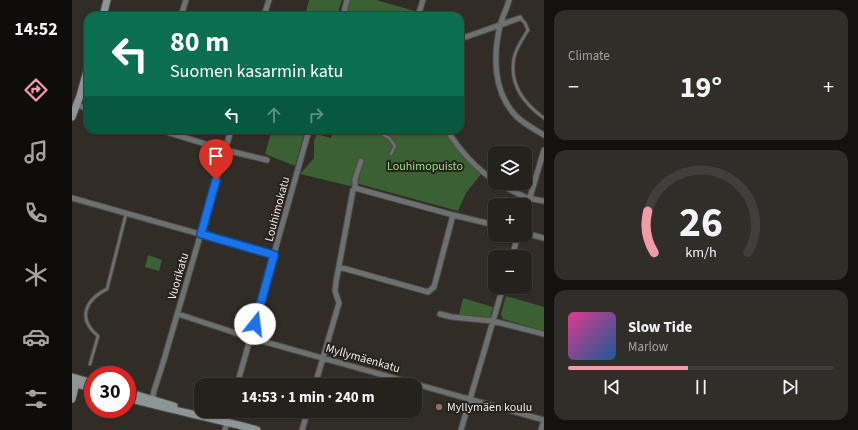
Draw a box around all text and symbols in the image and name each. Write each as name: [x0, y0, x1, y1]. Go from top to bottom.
text: 14:52: [14, 17, 58, 42]
text: 80 m: [170, 22, 229, 62]
icon: left: [104, 28, 156, 80]
text: Climate: [568, 47, 610, 65]
text: Suomen kasarmin katu: [170, 59, 343, 84]
text: 19°: [680, 66, 722, 109]
text: −: [568, 71, 579, 103]
text: +: [823, 71, 834, 103]
icon: directions: [22, 76, 50, 104]
icon: left: [221, 104, 243, 126]
icon: ahead: [263, 104, 285, 126]
icon: right: [305, 104, 327, 126]
icon: music: [22, 138, 50, 166]
pin: [199, 139, 233, 180]
icon: arrive: [205, 145, 227, 167]
map controls: [488, 146, 532, 294]
button: layers: [488, 146, 532, 190]
park label: Louhimopuisto: [387, 158, 463, 175]
street label: Louhimokatu: [261, 175, 294, 244]
text: 26: [679, 193, 723, 253]
button: +: [488, 198, 532, 242]
icon: phone: [22, 199, 50, 227]
text: km/h: [685, 242, 717, 263]
button: −: [488, 250, 532, 294]
street label: Vuorikatu: [164, 251, 193, 302]
icon: climate: [22, 261, 50, 289]
position arrow: [234, 303, 276, 345]
text: Slow Tide: [628, 317, 692, 338]
icon: car: [22, 323, 50, 351]
text: Marlow: [628, 338, 668, 356]
street label: Myllymäenkatu: [324, 340, 402, 377]
speed limit sign: 30: [84, 366, 136, 418]
icon: previous: [601, 376, 623, 398]
icon: pause: [690, 376, 712, 398]
icon: next: [779, 376, 801, 398]
icon: filters: [22, 385, 50, 413]
text: 14:53 · 1 min · 240 m: [241, 387, 375, 408]
place label: Myllymäen koulu: [447, 399, 532, 416]
marker: Myllymäen koulu: [434, 402, 444, 412]

